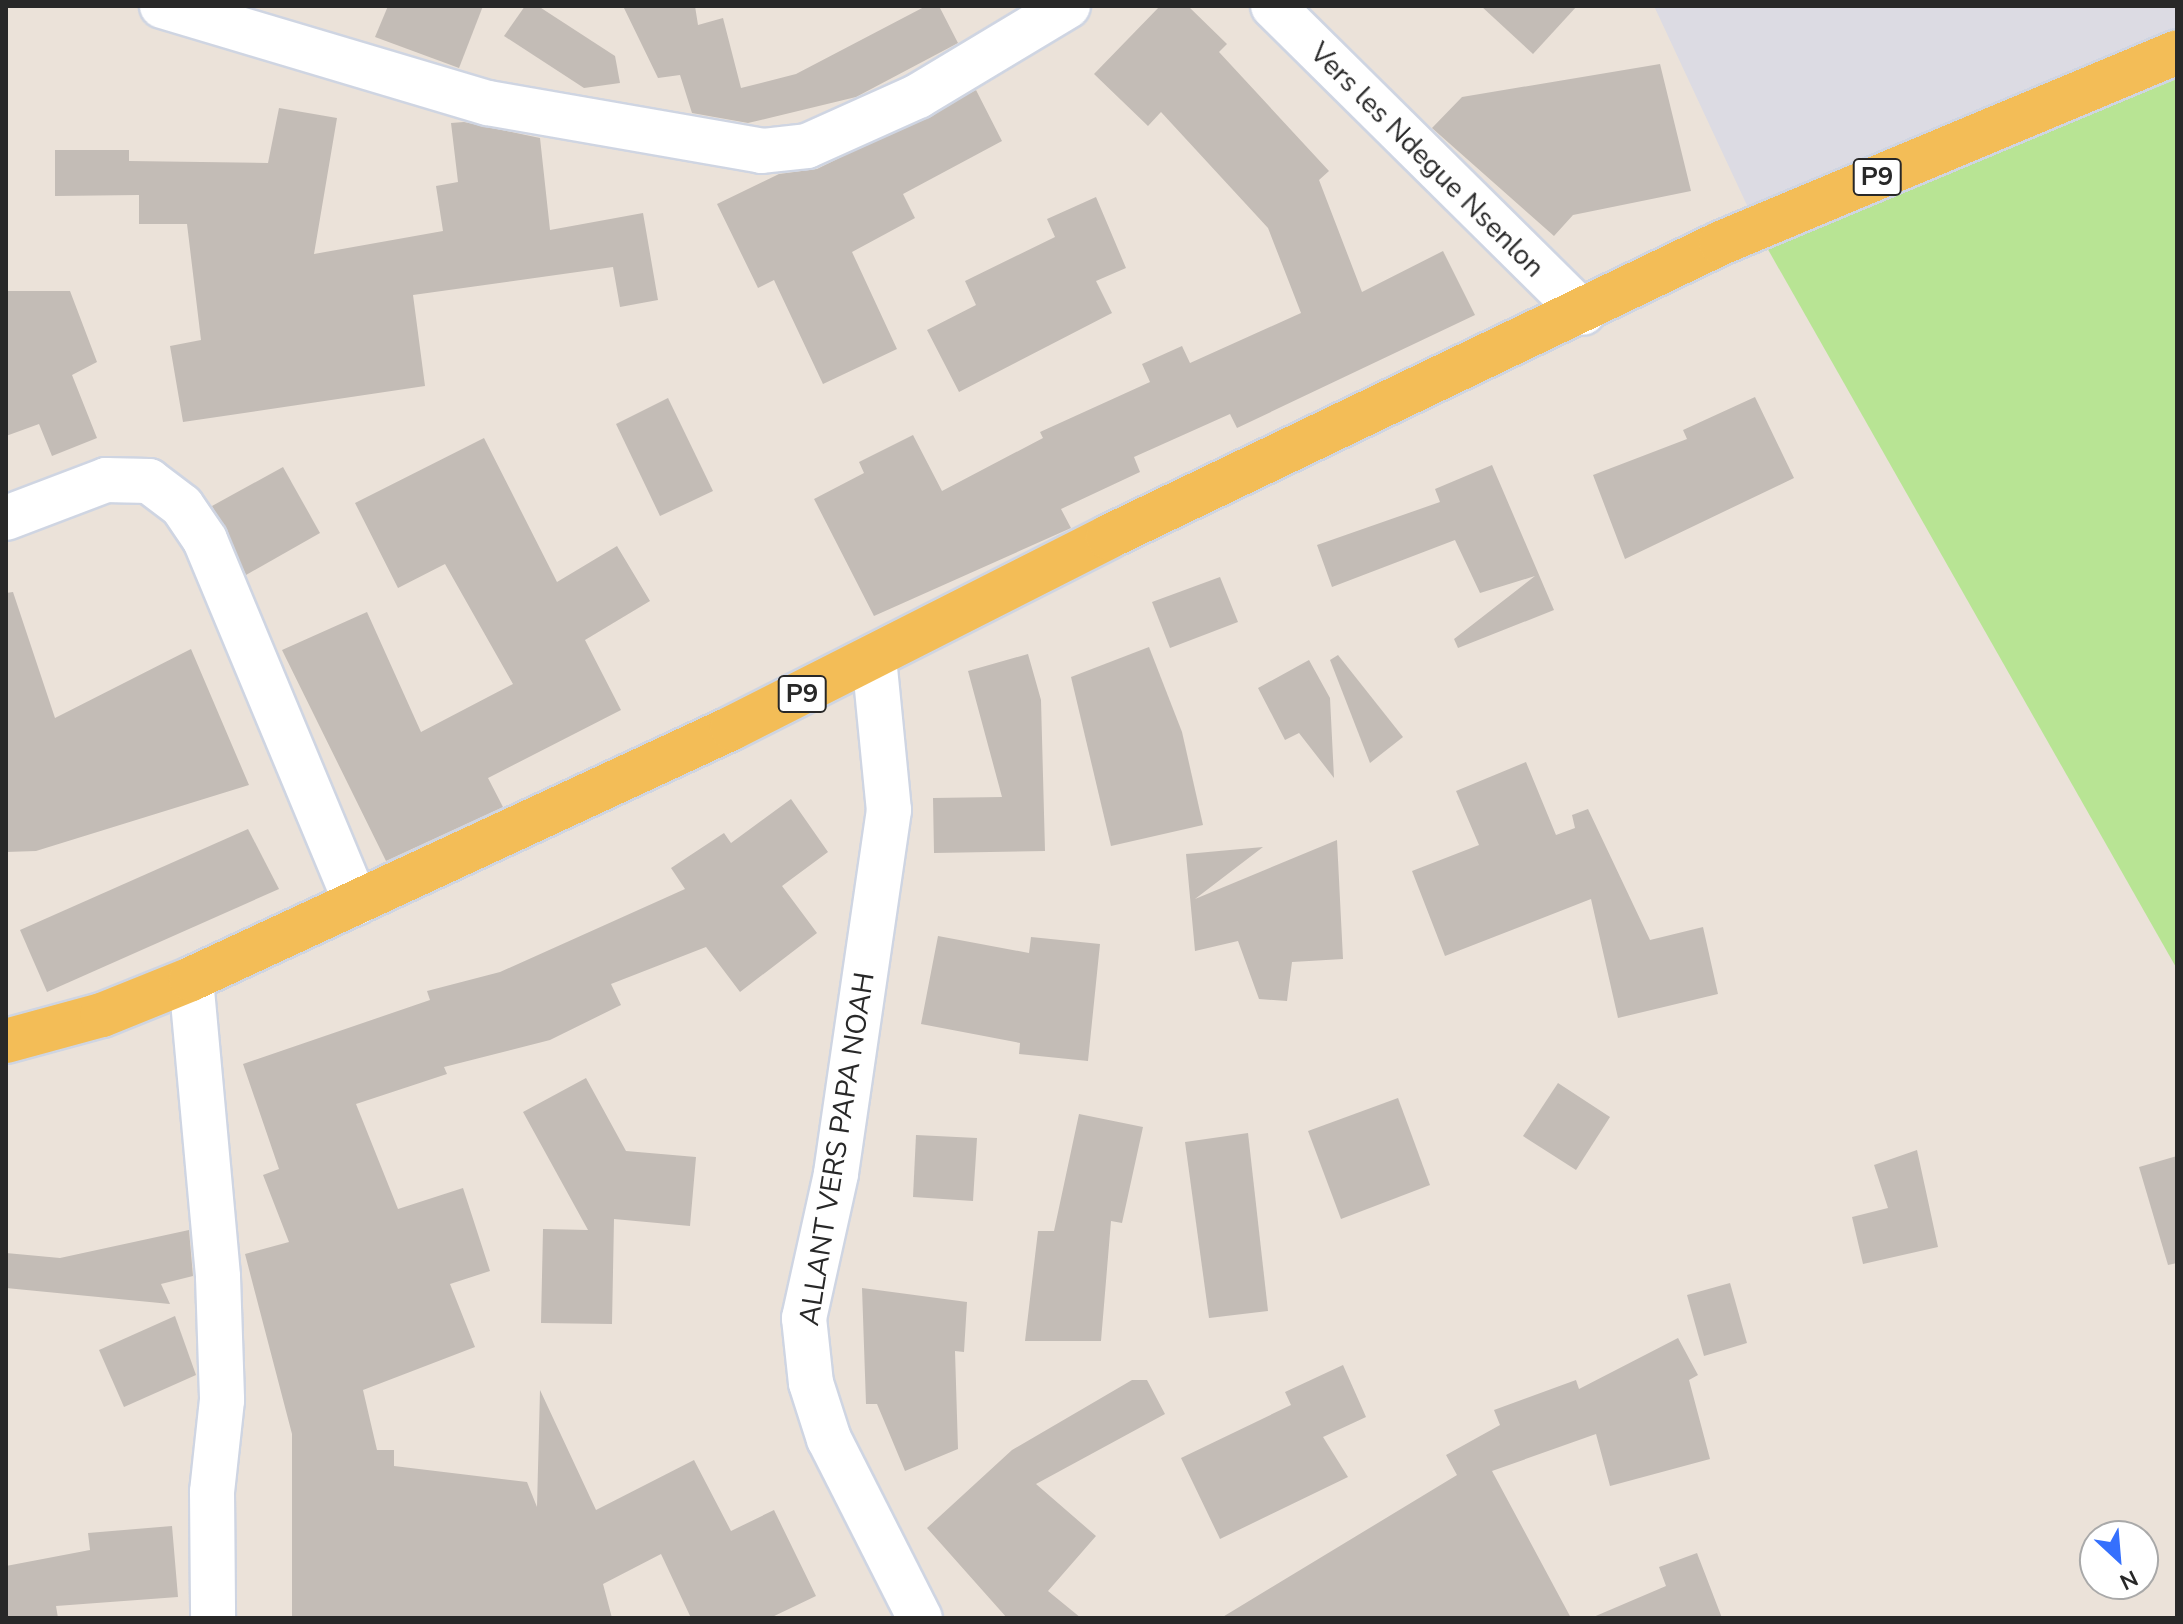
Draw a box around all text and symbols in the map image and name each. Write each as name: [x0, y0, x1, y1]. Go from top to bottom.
street label: Vers les Ndegue Nsenlon: [1303, 36, 1551, 284]
road number: P9: [1851, 155, 1903, 199]
road number: P9: [776, 672, 828, 716]
street label: ALLANT VERS PAPA NOAH: [792, 970, 882, 1328]
north arrow: [2079, 1520, 2159, 1600]
text: N: [2115, 1563, 2143, 1597]

